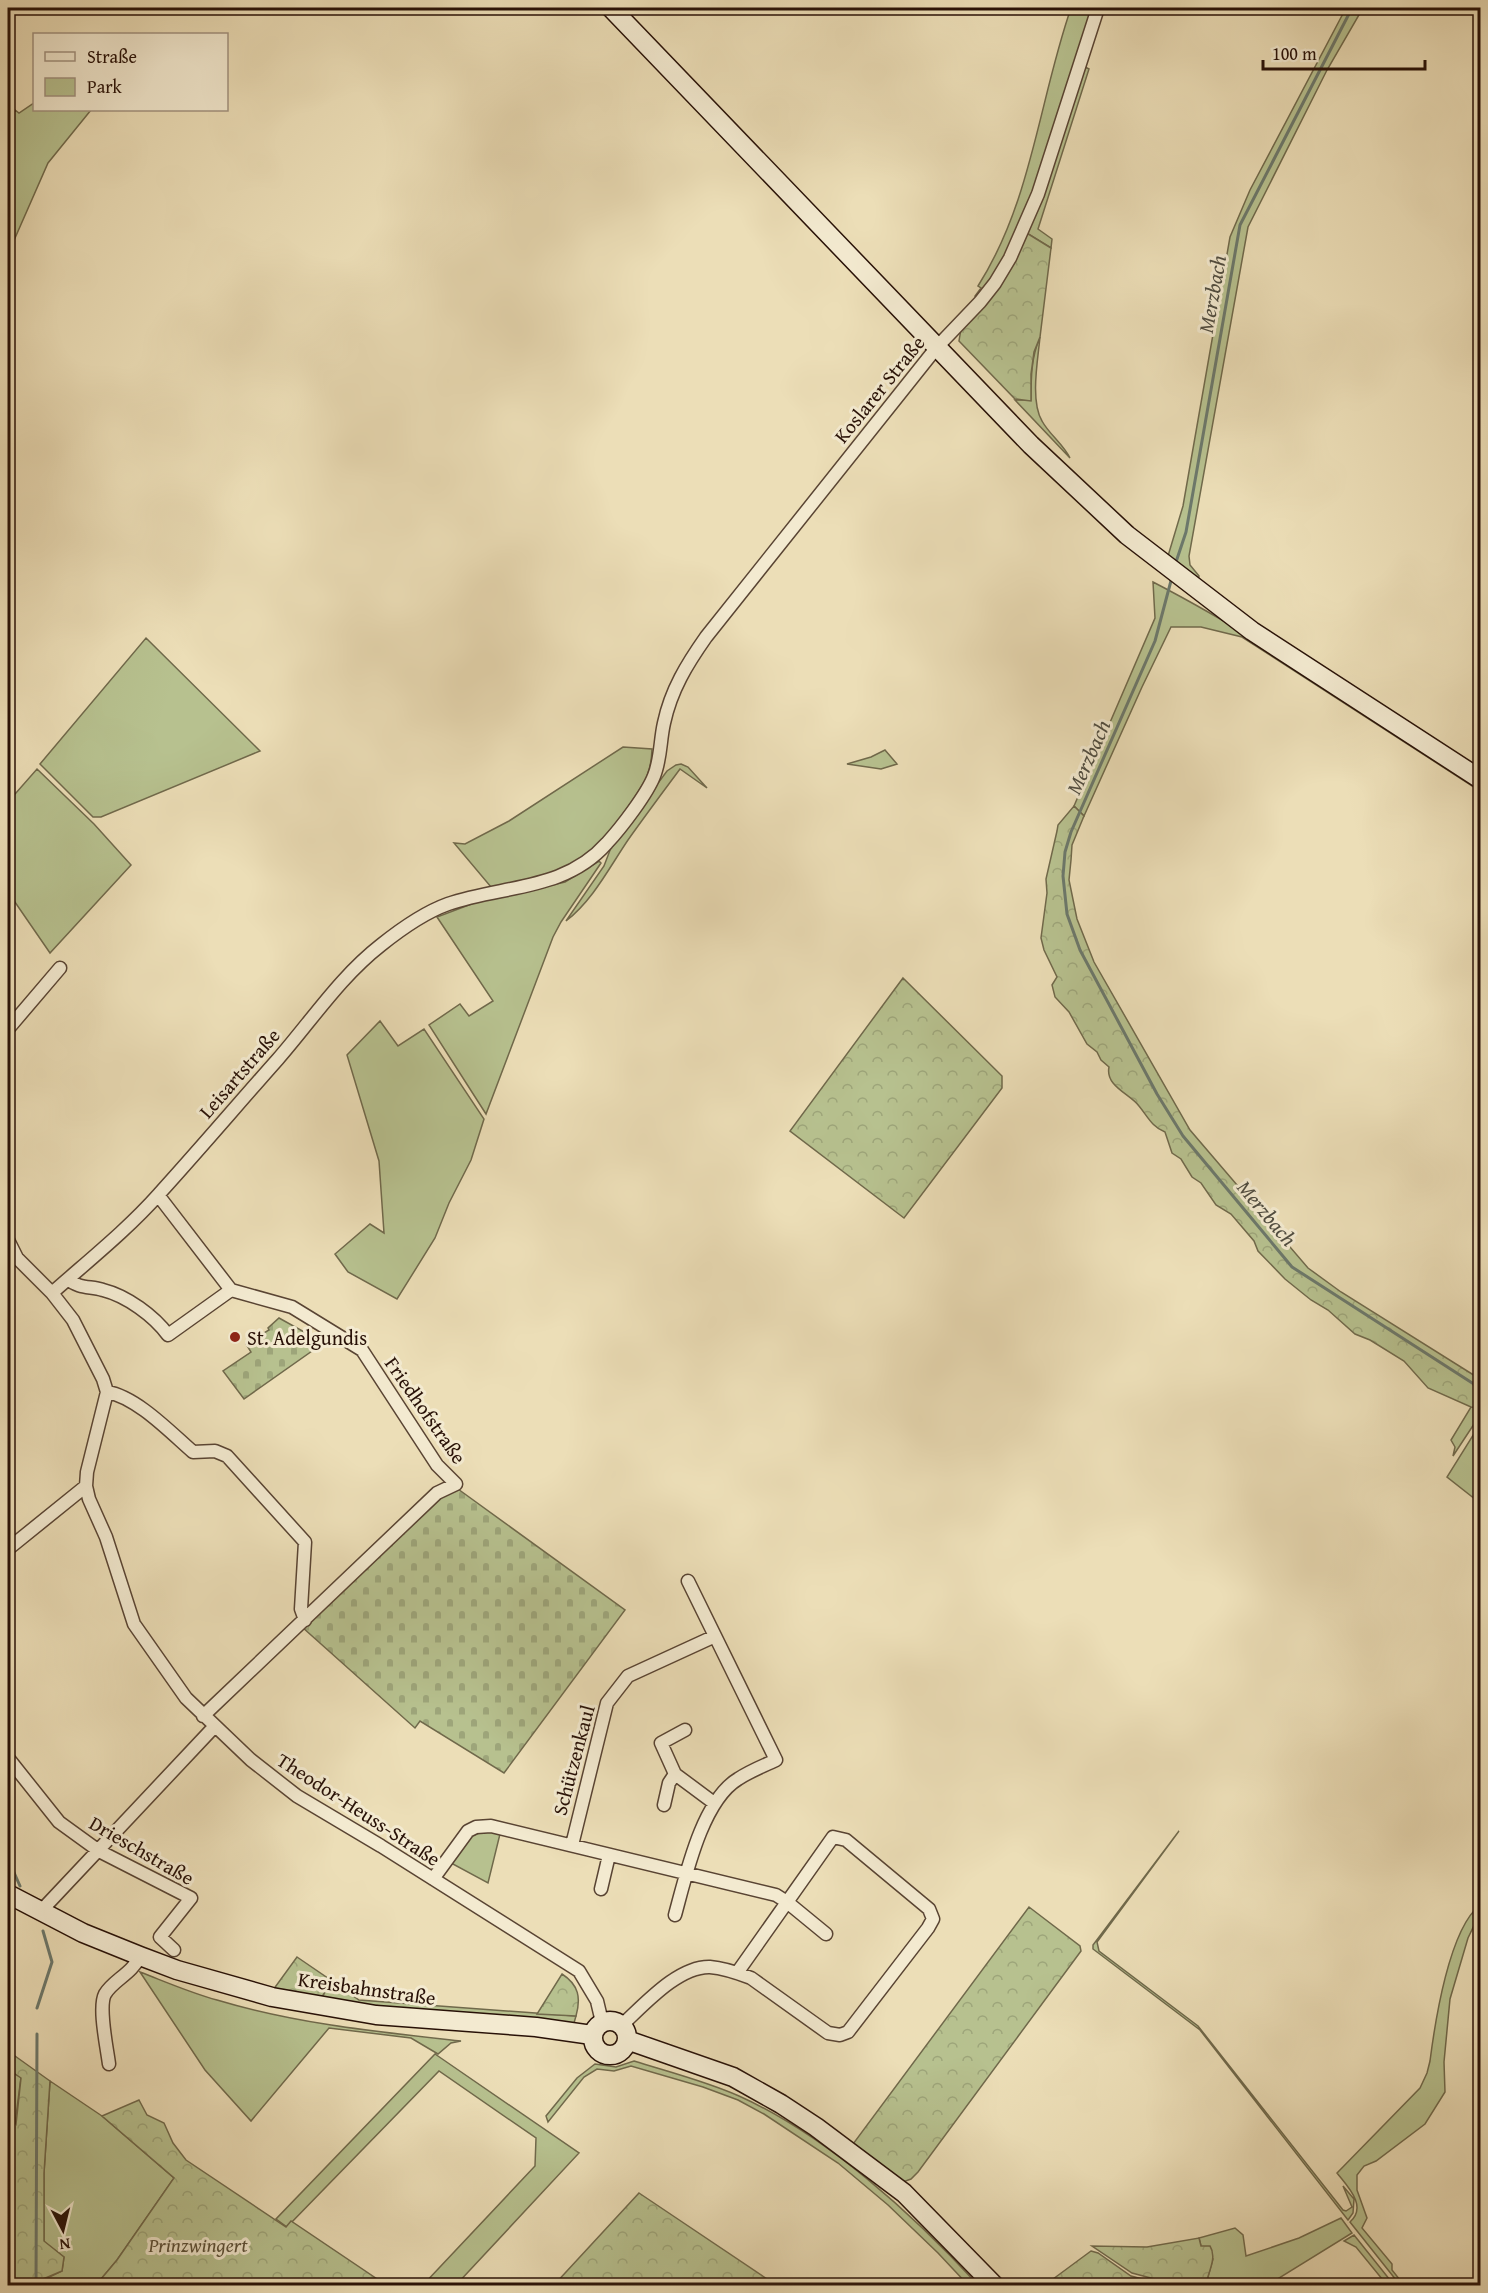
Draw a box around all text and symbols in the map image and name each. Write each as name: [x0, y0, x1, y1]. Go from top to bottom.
legend: [33, 33, 228, 111]
scale bar: [1263, 33, 1425, 71]
text: 100 m: [1272, 40, 1317, 67]
text: Straße: [87, 43, 137, 70]
text: Park: [87, 73, 123, 100]
water label: Merzbach: [1190, 252, 1234, 335]
street label: Koslarer Straße: [827, 329, 931, 449]
water label: Merzbach: [1058, 714, 1118, 799]
street label: Leisartstraße: [192, 1022, 286, 1124]
water label: Merzbach: [1230, 1173, 1304, 1253]
place label: St. Adelgundis: [247, 1323, 367, 1352]
marker: St. Adelgundis: [228, 1330, 242, 1344]
street label: Friedhofstraße: [378, 1350, 474, 1470]
street label: Schützenkaul: [544, 1701, 602, 1818]
street label: Theodor-Heuss-Straße: [272, 1745, 446, 1873]
street label: Drieschstraße: [84, 1808, 200, 1892]
street label: Kreisbahnstraße: [296, 1964, 438, 2012]
north arrow: [33, 2200, 93, 2260]
park label: Prinzwingert: [147, 2230, 248, 2259]
text: N: [58, 2232, 72, 2257]

